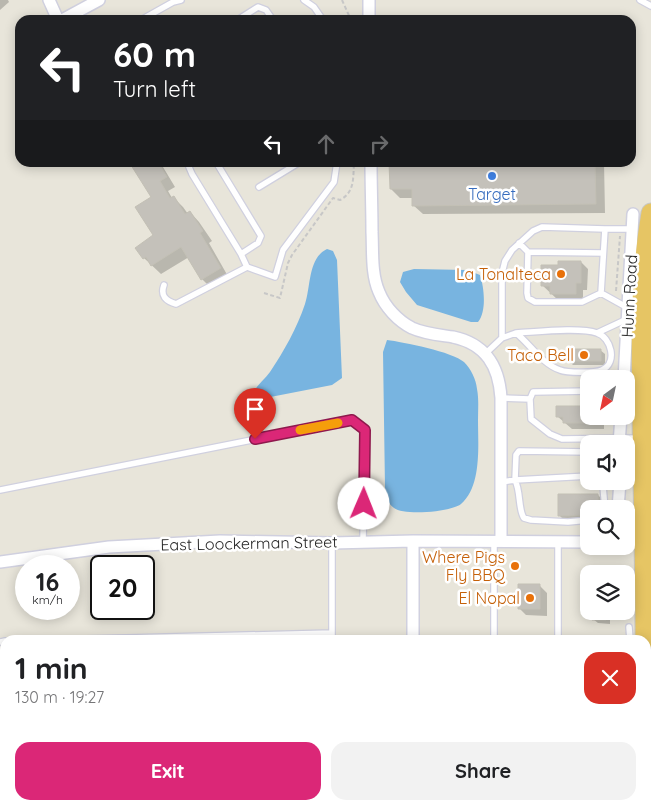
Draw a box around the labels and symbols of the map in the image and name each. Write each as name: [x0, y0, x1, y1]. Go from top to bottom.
marker: Target: [486, 170, 498, 182]
place label: Target: [468, 184, 516, 204]
street label: Hunn Road: [617, 254, 641, 338]
place label: La Tonalteca: [456, 264, 551, 284]
marker: La Tonalteca: [555, 268, 567, 280]
place label: Taco Bell: [507, 345, 574, 365]
marker: Taco Bell: [578, 349, 590, 361]
north arrow: [580, 370, 635, 425]
pin: [234, 388, 276, 439]
position arrow: [337, 477, 389, 529]
street label: East Loockerman Street: [160, 531, 338, 555]
place label: Where Pigs Fly BBQ: [422, 547, 506, 585]
speed limit sign: 20: [90, 555, 155, 620]
marker: Where Pigs Fly BBQ: [509, 560, 521, 572]
place label: El Nopal: [458, 588, 520, 608]
marker: El Nopal: [524, 592, 536, 604]

